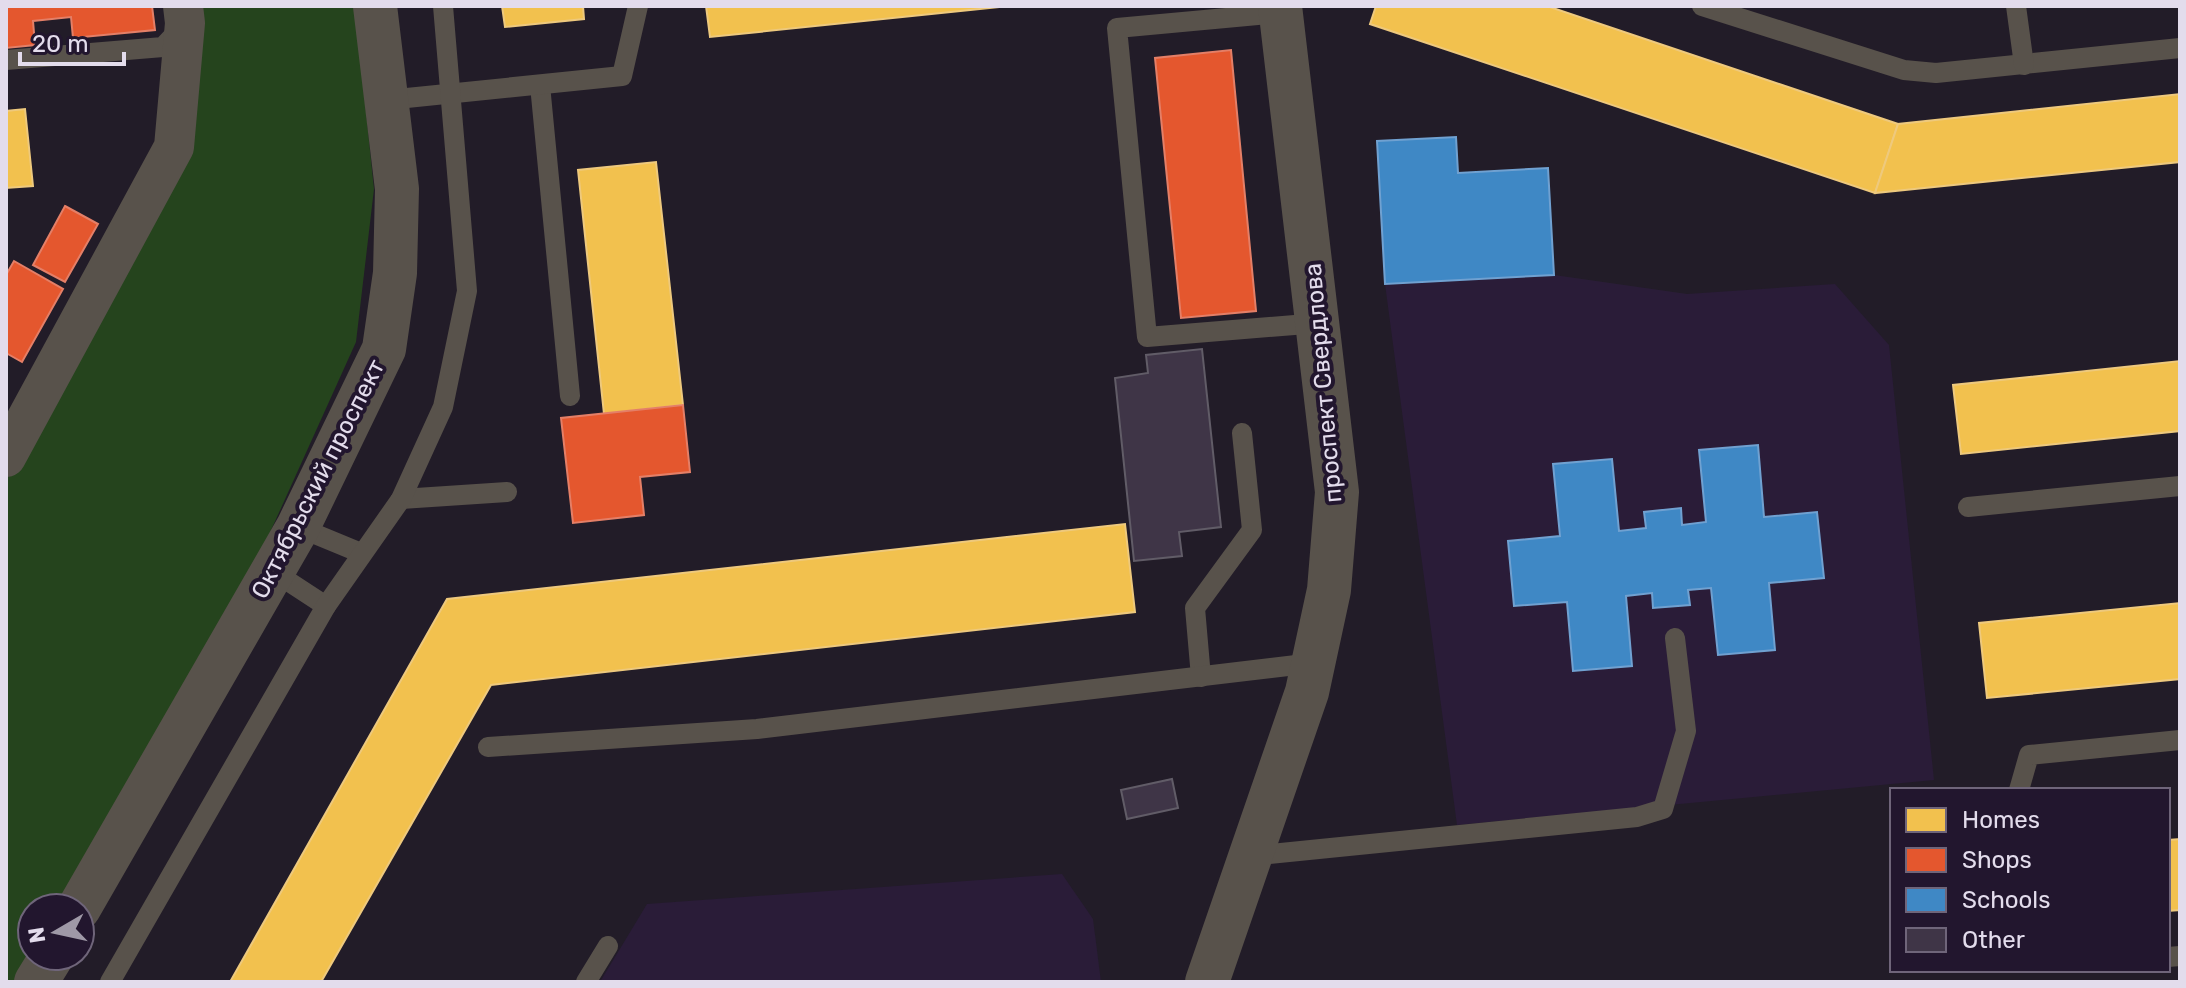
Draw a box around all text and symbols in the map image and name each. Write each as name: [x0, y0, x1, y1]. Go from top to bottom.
scale bar: [20, 16, 124, 66]
text: 20 m: [32, 30, 89, 58]
street label: проспект Свердлова: [1299, 262, 1347, 504]
street label: Октябрьский проспект: [246, 355, 390, 603]
legend: [1890, 788, 2170, 972]
text: Homes: [1962, 806, 2040, 834]
text: Shops: [1962, 846, 2032, 874]
text: Schools: [1962, 886, 2050, 914]
north arrow: [16, 892, 96, 972]
text: N: [22, 925, 51, 945]
text: Other: [1962, 926, 2025, 954]

